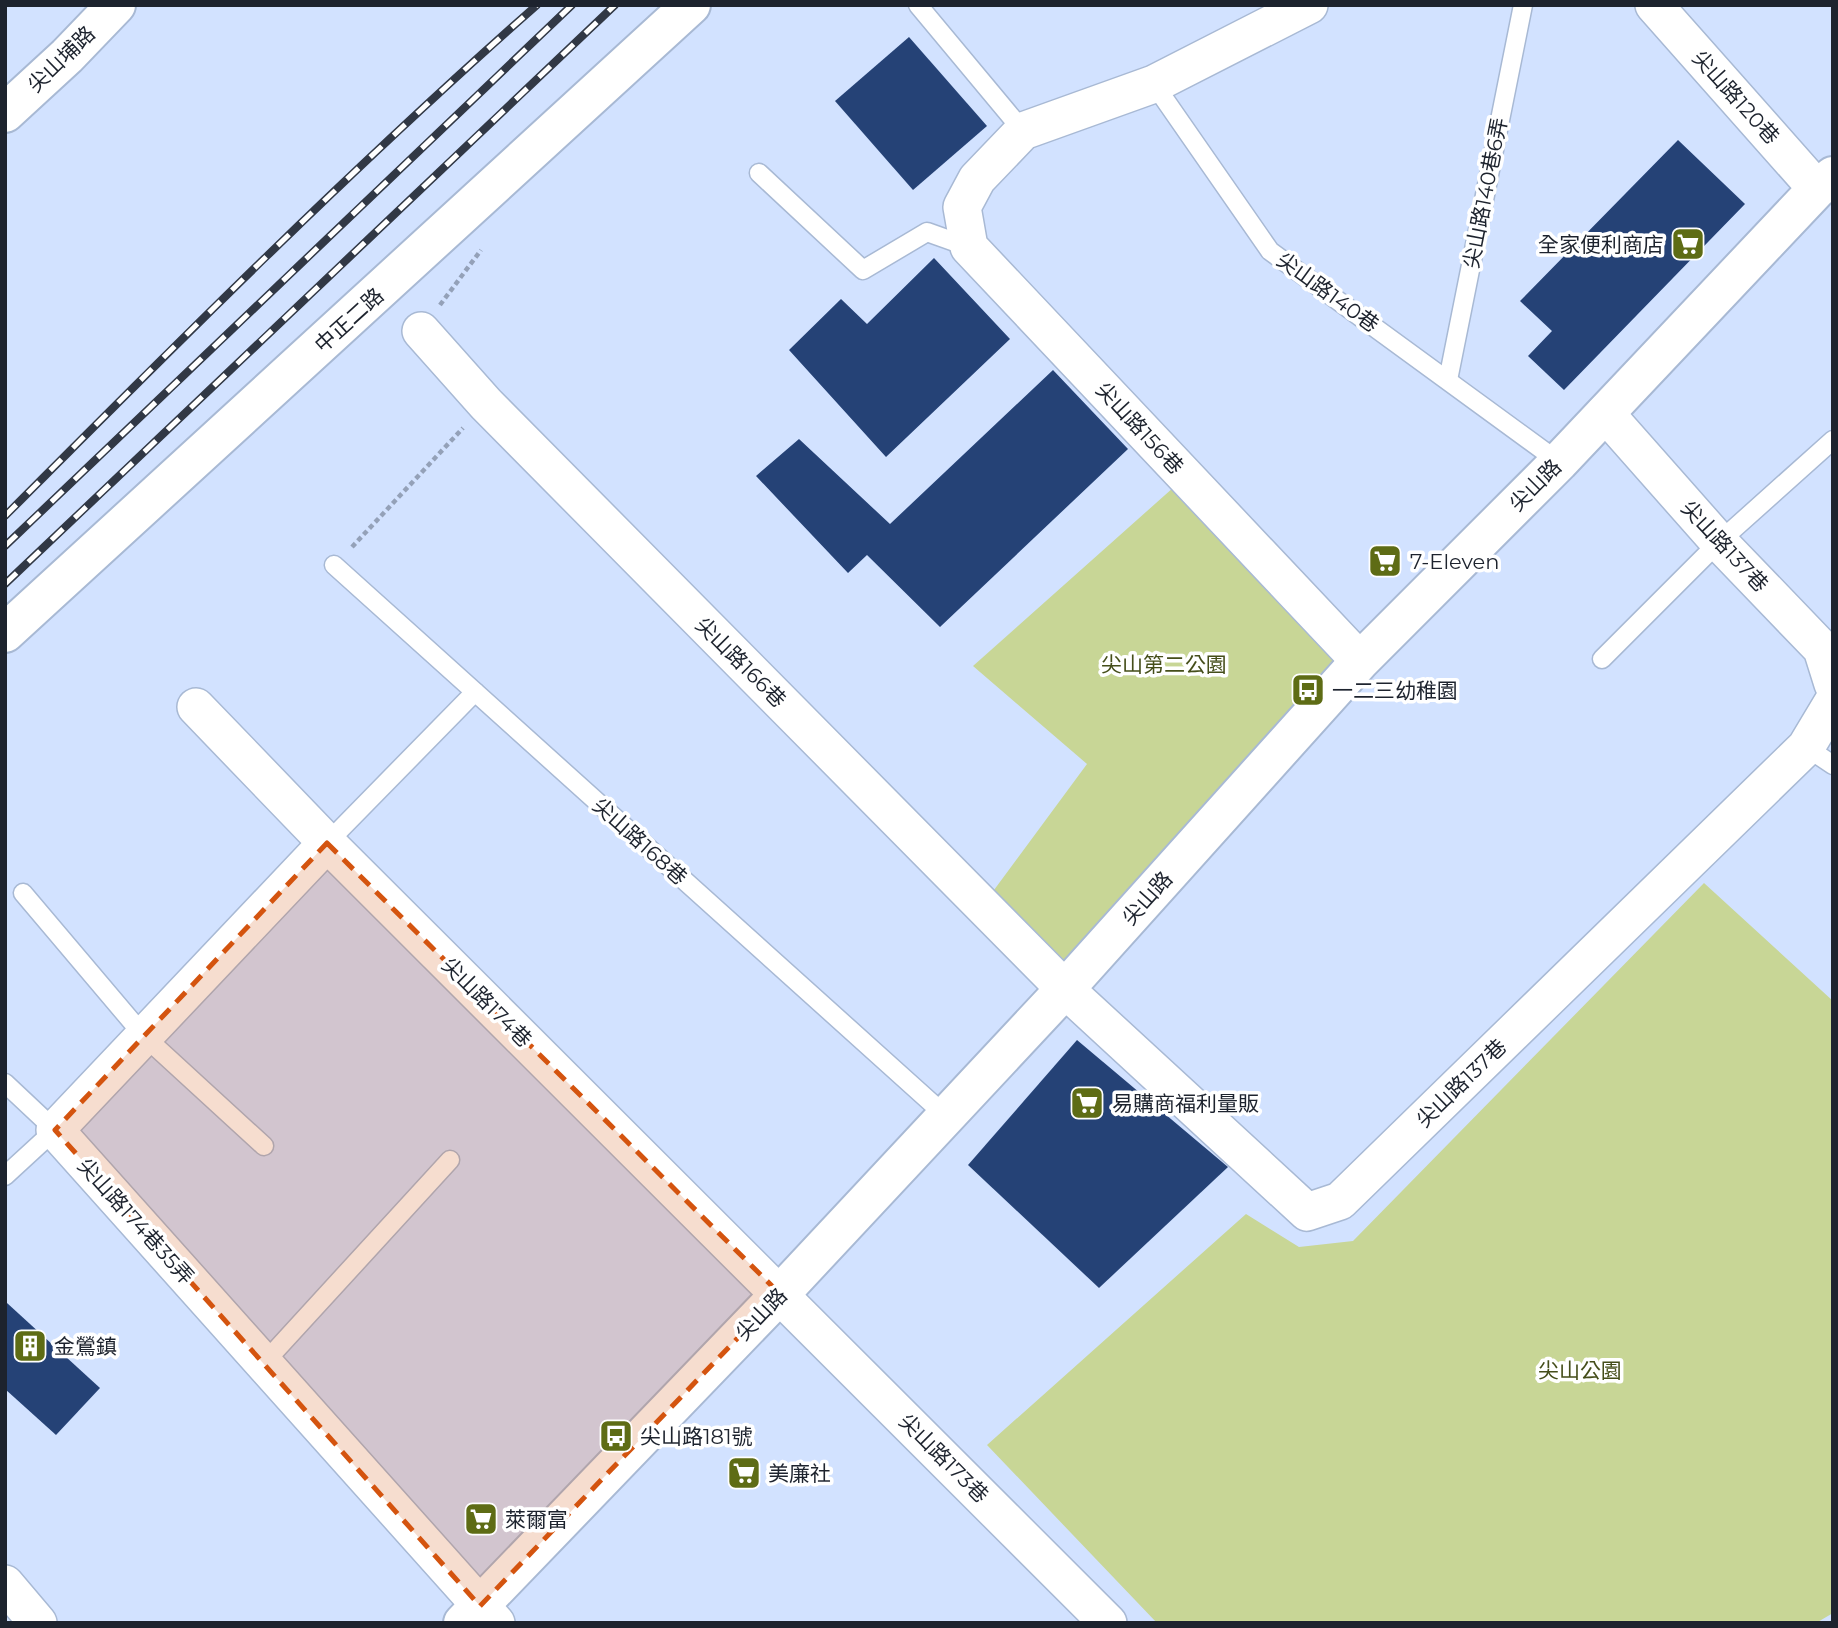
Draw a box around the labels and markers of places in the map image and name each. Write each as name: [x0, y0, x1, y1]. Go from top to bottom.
supermarket icon: 全家便利商店: [1669, 225, 1707, 263]
place label: 全家便利商店: [1538, 232, 1664, 257]
supermarket icon: 7-Eleven: [1366, 542, 1404, 580]
place label: 7-Eleven: [1410, 549, 1499, 574]
bus stop icon: 一二三幼稚園: [1289, 671, 1327, 709]
place label: 一二三幼稚園: [1332, 678, 1458, 703]
supermarket icon: 易購商福利量販: [1068, 1084, 1106, 1122]
place label: 易購商福利量販: [1112, 1091, 1259, 1116]
building icon: 金鶯鎮: [11, 1327, 49, 1365]
place label: 金鶯鎮: [54, 1334, 117, 1359]
bus stop icon: 尖山路181號: [597, 1417, 635, 1455]
place label: 尖山路181號: [640, 1424, 753, 1449]
supermarket icon: 美廉社: [725, 1454, 763, 1492]
place label: 美廉社: [768, 1461, 831, 1486]
supermarket icon: 萊爾富: [462, 1500, 500, 1538]
place label: 萊爾富: [505, 1507, 568, 1532]

